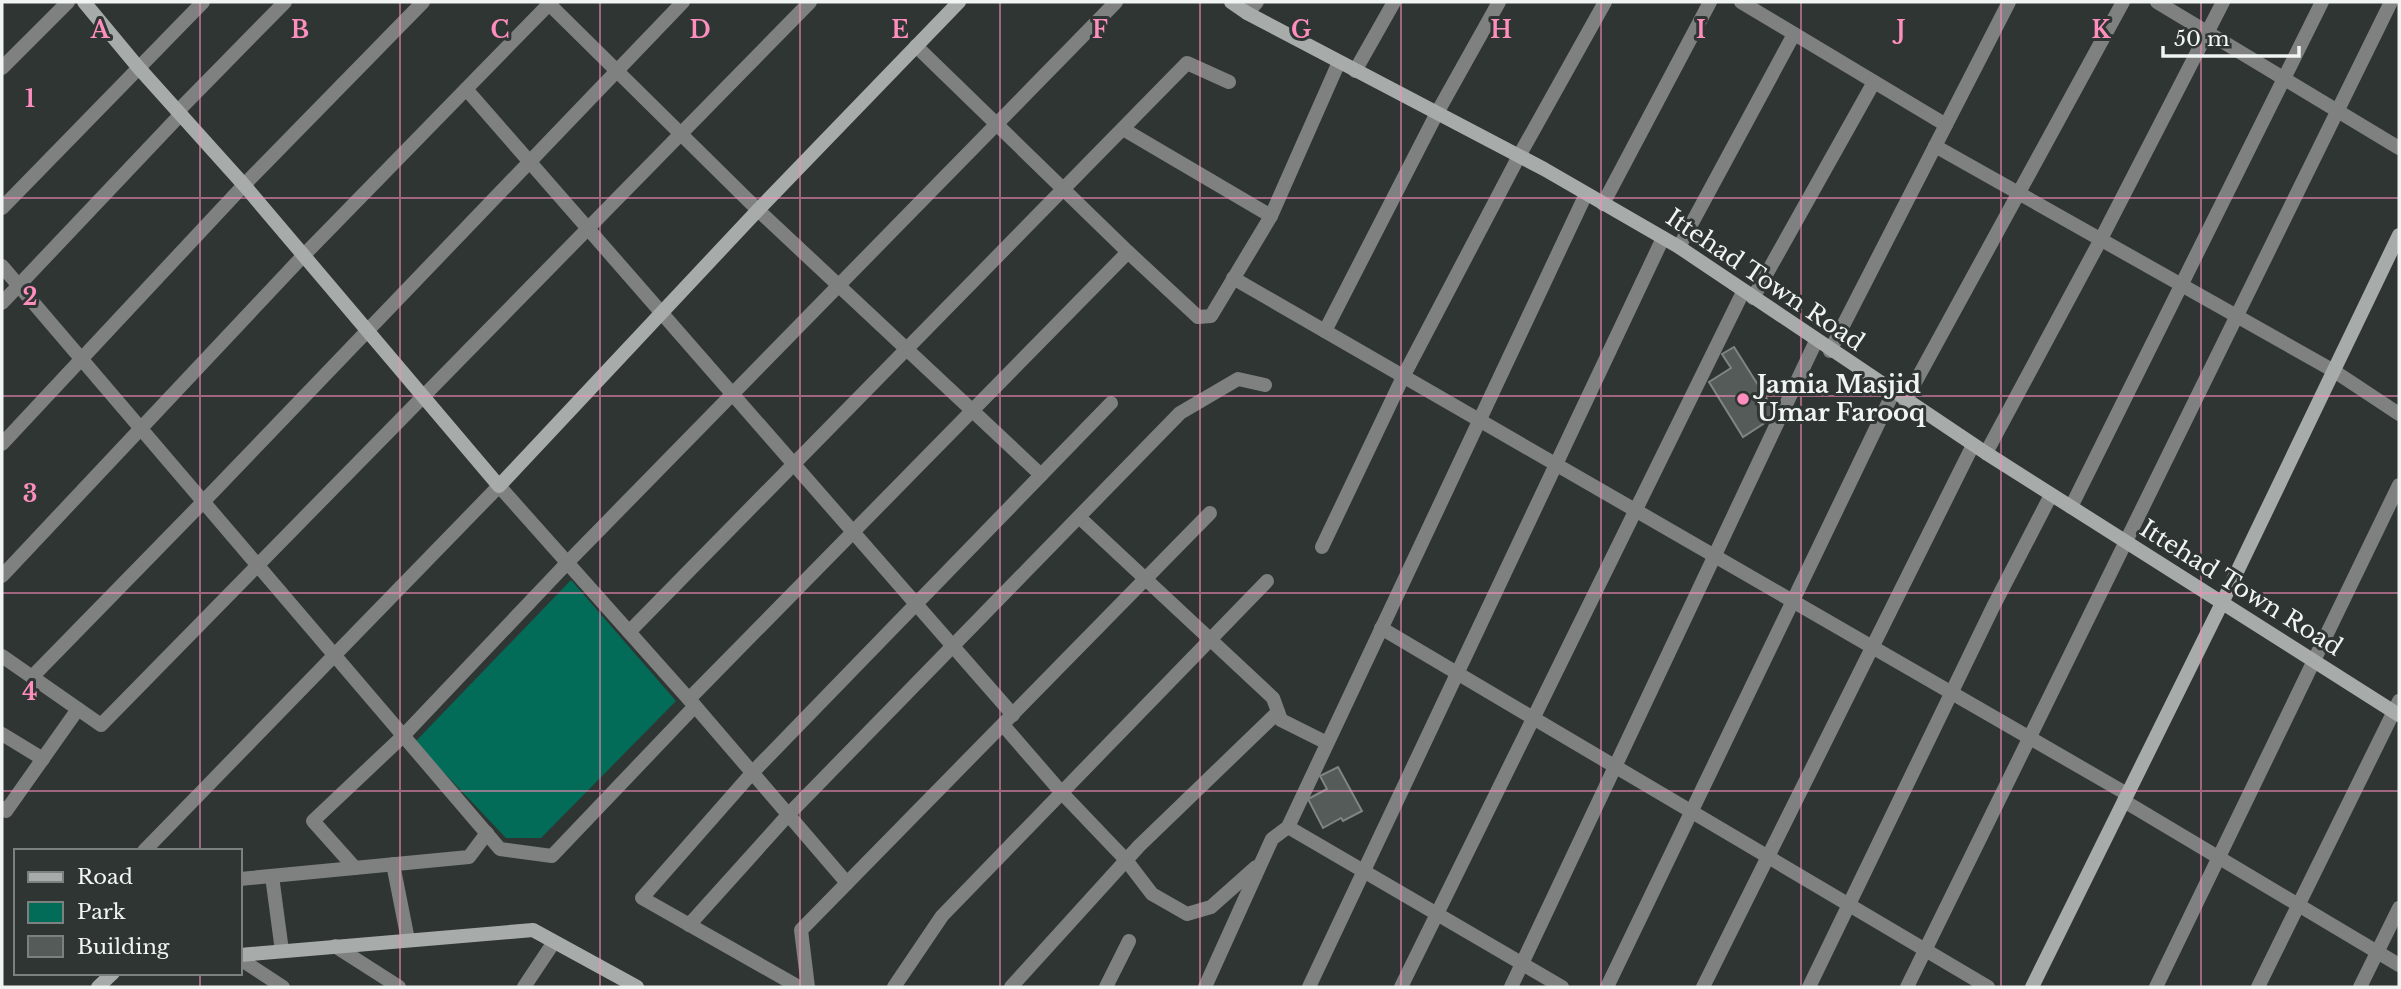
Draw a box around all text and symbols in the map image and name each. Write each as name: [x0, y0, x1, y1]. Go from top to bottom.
scale bar: [2163, 14, 2300, 58]
text: A: [90, 16, 111, 44]
text: B: [291, 16, 309, 44]
text: C: [491, 16, 509, 44]
text: D: [689, 16, 711, 44]
text: E: [891, 16, 909, 44]
text: F: [1092, 16, 1108, 44]
text: G: [1291, 16, 1311, 44]
text: H: [1490, 16, 1512, 44]
text: I: [1696, 16, 1706, 44]
text: J: [1892, 16, 1906, 44]
text: K: [2092, 16, 2112, 44]
text: 50 m: [2174, 26, 2230, 52]
text: 1: [25, 85, 35, 113]
street label: Ittehad Town Road: [1661, 202, 1870, 357]
text: 2: [23, 283, 37, 311]
place label: Jamia Masjid Umar Farooq: [1752, 370, 1926, 427]
marker: Jamia Masjid Umar Farooq: [1735, 391, 1751, 407]
text: 3: [23, 480, 37, 508]
street label: Ittehad Town Road: [2135, 513, 2348, 662]
text: 4: [22, 678, 38, 706]
legend: [14, 849, 242, 975]
text: Road: [77, 864, 133, 890]
text: Park: [77, 899, 126, 925]
text: Building: [77, 934, 170, 960]

